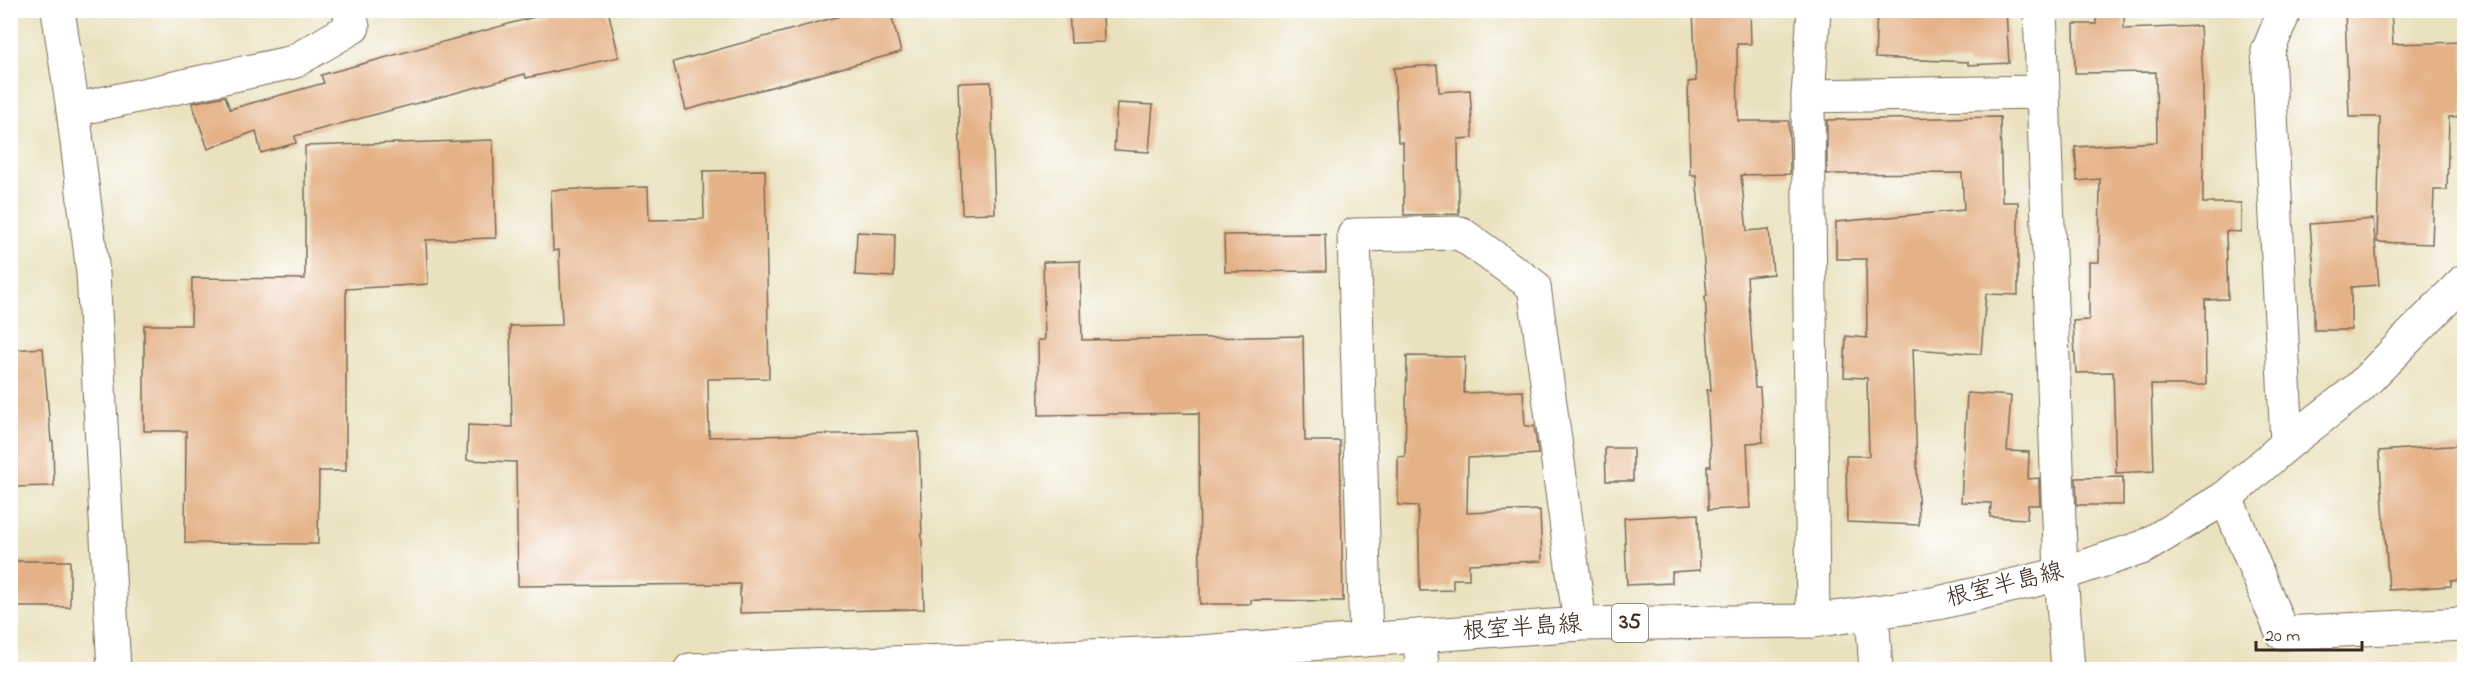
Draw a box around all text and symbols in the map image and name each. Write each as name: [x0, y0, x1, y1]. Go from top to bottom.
street label: 根室半島線: [1943, 555, 2067, 617]
road number: 35: [1612, 604, 1648, 642]
street label: 根室半島線: [1461, 607, 1583, 651]
scale bar: [2256, 614, 2362, 652]
text: 20 m: [2265, 624, 2300, 650]

